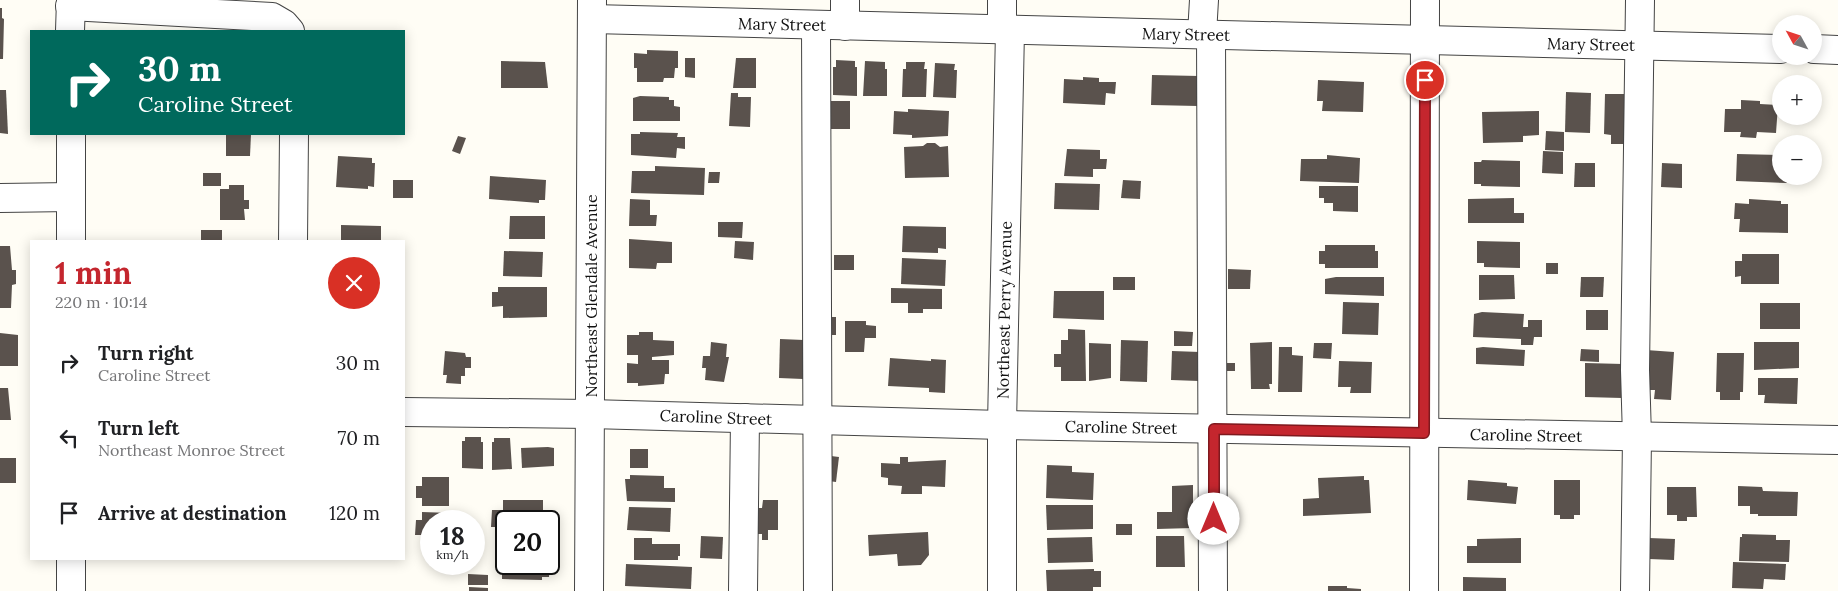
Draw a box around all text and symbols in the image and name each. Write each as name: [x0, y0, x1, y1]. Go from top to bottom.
street label: Mary Street: [738, 13, 827, 35]
north arrow: [1772, 15, 1822, 65]
map controls: [1772, 15, 1822, 185]
street label: Mary Street: [1142, 23, 1231, 45]
street label: Mary Street: [1547, 33, 1636, 55]
text: 30 m: [138, 46, 221, 91]
icon: right: [55, 50, 120, 115]
pin: [1404, 59, 1446, 101]
icon: arrive: [1411, 66, 1439, 94]
button: +: [1772, 75, 1822, 125]
text: Caroline Street: [138, 90, 293, 118]
button: −: [1772, 135, 1822, 185]
street label: Northeast Glendale Avenue: [581, 194, 601, 398]
street label: Northeast Perry Avenue: [992, 220, 1016, 399]
text: 1 min: [55, 254, 132, 292]
button: close: [328, 257, 380, 309]
text: 220 m · 10:14: [55, 292, 147, 312]
text: Turn right: [98, 341, 194, 365]
icon: right: [55, 349, 83, 377]
text: 30 m: [336, 351, 380, 375]
text: Caroline Street: [98, 365, 210, 385]
street label: Caroline Street: [659, 405, 773, 429]
text: Turn left: [98, 416, 179, 440]
street label: Caroline Street: [1065, 416, 1178, 438]
icon: left: [55, 424, 83, 452]
street label: Caroline Street: [1470, 424, 1583, 446]
text: 70 m: [337, 426, 380, 450]
text: Northeast Monroe Street: [98, 440, 285, 460]
position arrow: [1187, 492, 1239, 544]
icon: arrive: [55, 499, 83, 527]
text: Arrive at destination: [98, 501, 287, 525]
text: 120 m: [329, 501, 380, 525]
speed limit sign: 20: [495, 510, 560, 575]
text: 18: [440, 520, 465, 552]
text: km/h: [436, 547, 469, 562]

